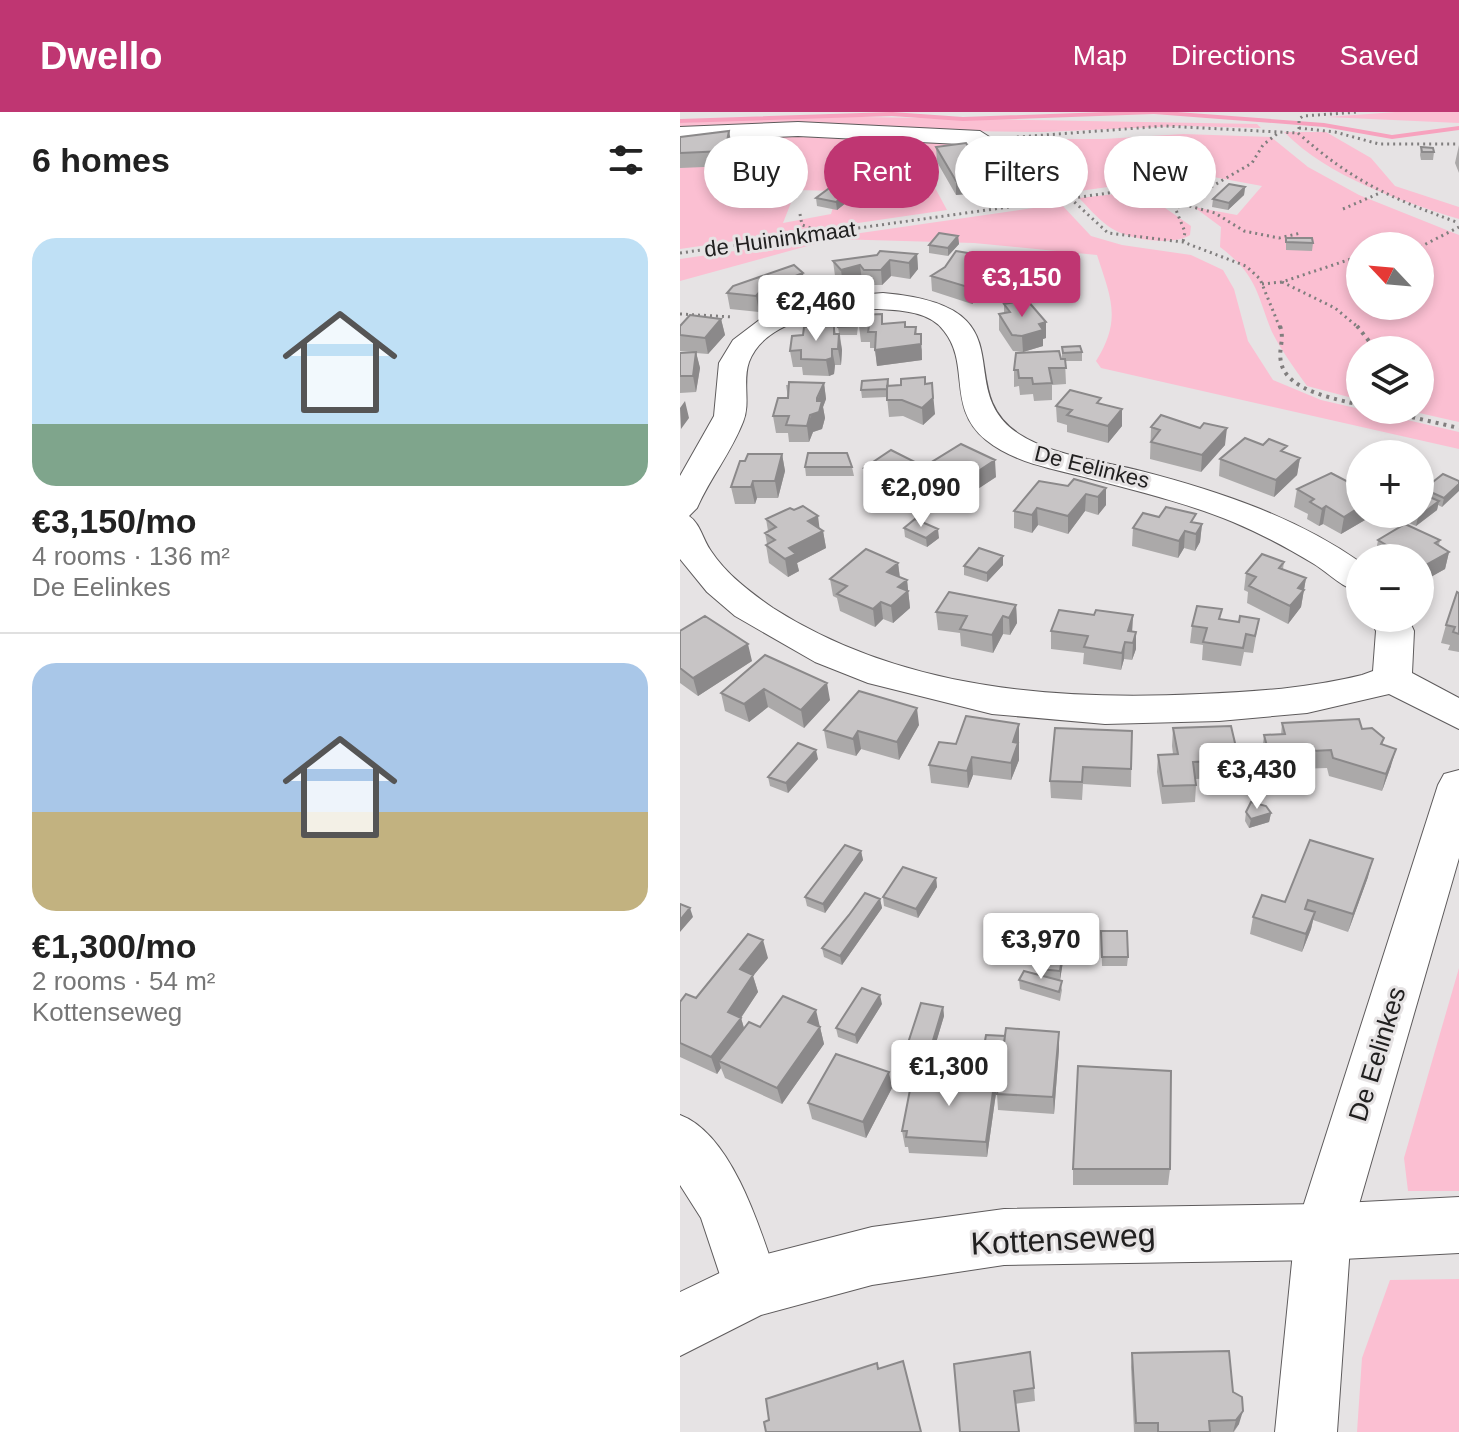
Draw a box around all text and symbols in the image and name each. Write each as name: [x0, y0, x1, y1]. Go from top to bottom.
text: Dwello: [40, 35, 162, 77]
text: Map: [1073, 40, 1127, 71]
text: Directions: [1171, 40, 1296, 71]
text: Saved: [1340, 40, 1419, 71]
chip: Buy: [704, 136, 808, 208]
chip: Rent: [824, 136, 939, 208]
chip: Filters: [955, 136, 1088, 208]
chip: New: [1104, 136, 1216, 208]
icon: filters: [604, 138, 648, 182]
text: 6 homes: [32, 141, 170, 179]
street label: de Huininkmaat: [703, 216, 857, 262]
north arrow: [1346, 232, 1434, 320]
map controls: [1346, 232, 1434, 632]
pin: €3,150: [957, 251, 1087, 319]
text: €3,150: [982, 262, 1062, 292]
pin: €2,460: [751, 275, 881, 343]
text: €2,460: [776, 286, 856, 316]
icon: home: [268, 290, 412, 434]
button: layers: [1346, 336, 1434, 424]
button: +: [1346, 440, 1434, 528]
street label: De Eelinkes: [1032, 441, 1152, 493]
pin: €2,090: [856, 461, 986, 529]
text: €2,090: [881, 472, 961, 502]
text: €3,150/mo: [32, 502, 196, 540]
text: 4 rooms · 136 m²: [32, 541, 230, 571]
button: −: [1346, 544, 1434, 632]
text: De Eelinkes: [32, 572, 171, 602]
icon: home: [268, 715, 412, 859]
pin: €3,430: [1192, 743, 1322, 811]
text: €3,430: [1217, 754, 1297, 784]
pin: €3,970: [976, 913, 1106, 981]
text: €3,970: [1001, 924, 1081, 954]
text: €1,300/mo: [32, 927, 196, 965]
text: 2 rooms · 54 m²: [32, 966, 216, 996]
street label: De Eelinkes: [1342, 983, 1412, 1125]
text: Kottenseweg: [32, 997, 182, 1027]
pin: €1,300: [884, 1040, 1014, 1108]
text: €1,300: [909, 1051, 989, 1081]
street label: Kottenseweg: [970, 1216, 1156, 1262]

